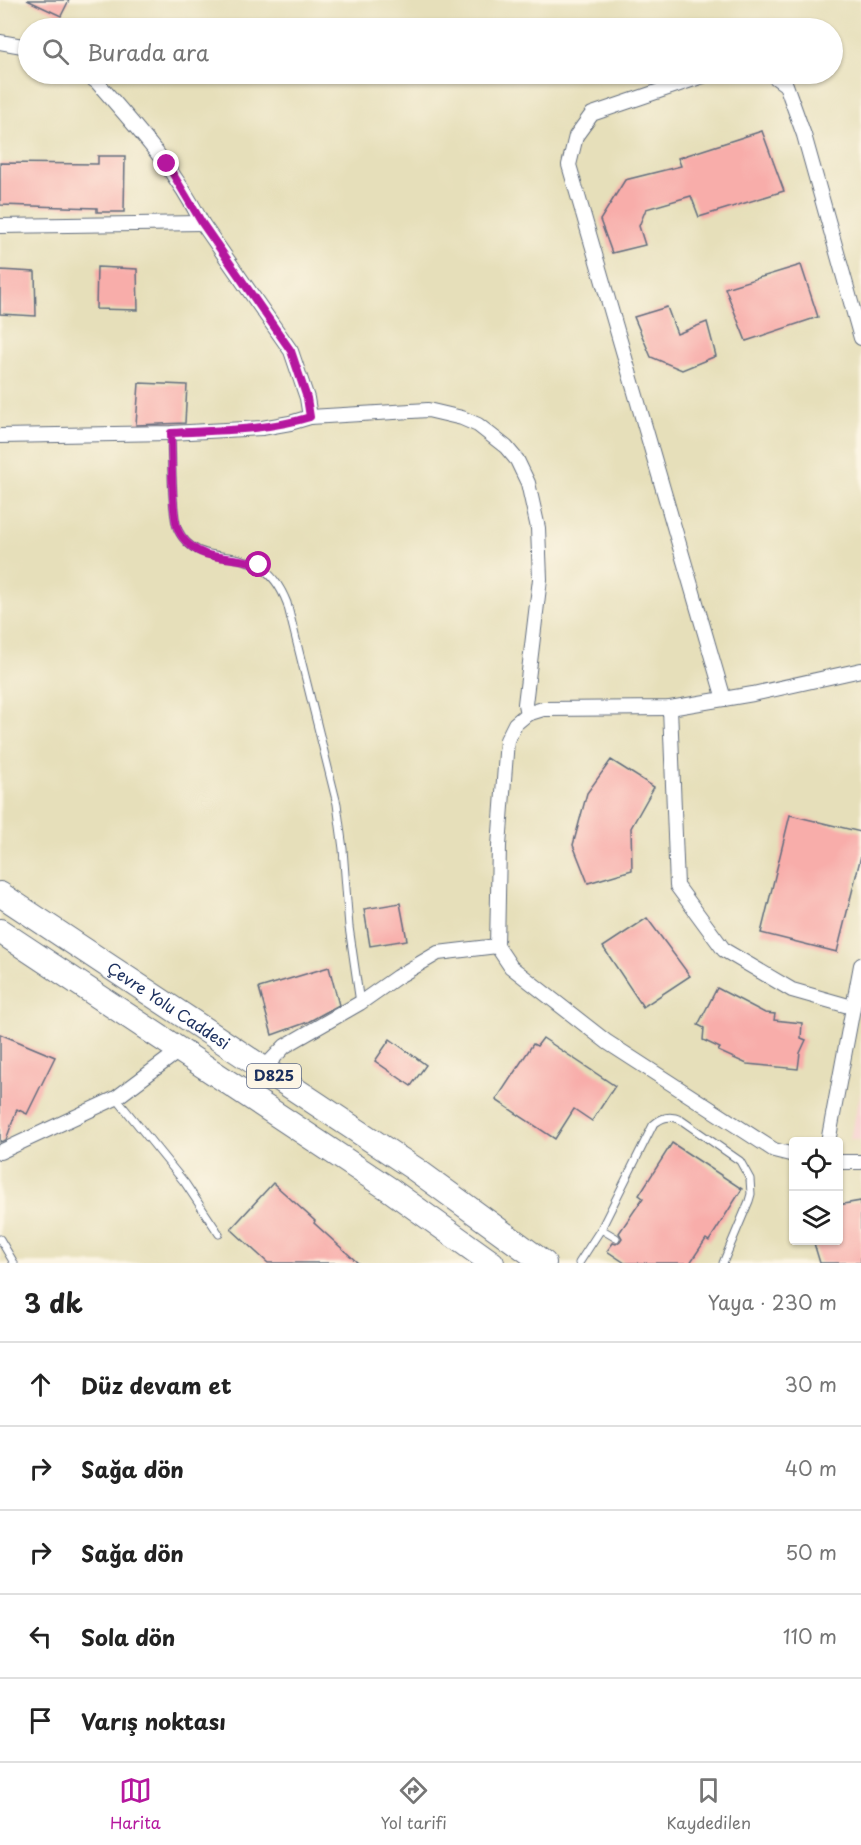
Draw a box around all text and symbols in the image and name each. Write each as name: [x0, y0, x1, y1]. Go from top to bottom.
search box: [18, 18, 843, 84]
icon: search: [39, 35, 72, 68]
text: Burada ara: [87, 35, 209, 68]
route end: [153, 150, 179, 176]
route start: [245, 551, 271, 577]
street label: Çevre Yolu Caddesi: [103, 955, 235, 1054]
road number: D825: [247, 1064, 301, 1088]
map controls: [789, 1137, 843, 1245]
button: locate: [789, 1137, 843, 1191]
button: layers: [789, 1191, 843, 1245]
text: 3 dk: [24, 1283, 83, 1322]
text: Yaya · 230 m: [708, 1287, 837, 1317]
icon: ahead: [24, 1368, 57, 1401]
text: Düz devam et: [81, 1368, 232, 1401]
text: 30 m: [784, 1369, 837, 1399]
icon: right: [24, 1452, 57, 1485]
text: Sağa dön: [81, 1452, 184, 1485]
text: 40 m: [785, 1453, 837, 1483]
icon: right: [24, 1536, 57, 1569]
text: Sağa dön: [81, 1536, 184, 1569]
text: 50 m: [785, 1537, 837, 1567]
icon: left: [24, 1620, 57, 1653]
text: Sola dön: [81, 1620, 175, 1653]
text: 110 m: [783, 1621, 837, 1651]
icon: arrive: [24, 1704, 57, 1737]
text: Varış noktası: [81, 1704, 226, 1737]
tab: Harita: [110, 1774, 161, 1834]
tab: Yol tarifi: [380, 1774, 447, 1834]
tab: Kaydedilen: [667, 1774, 751, 1834]

